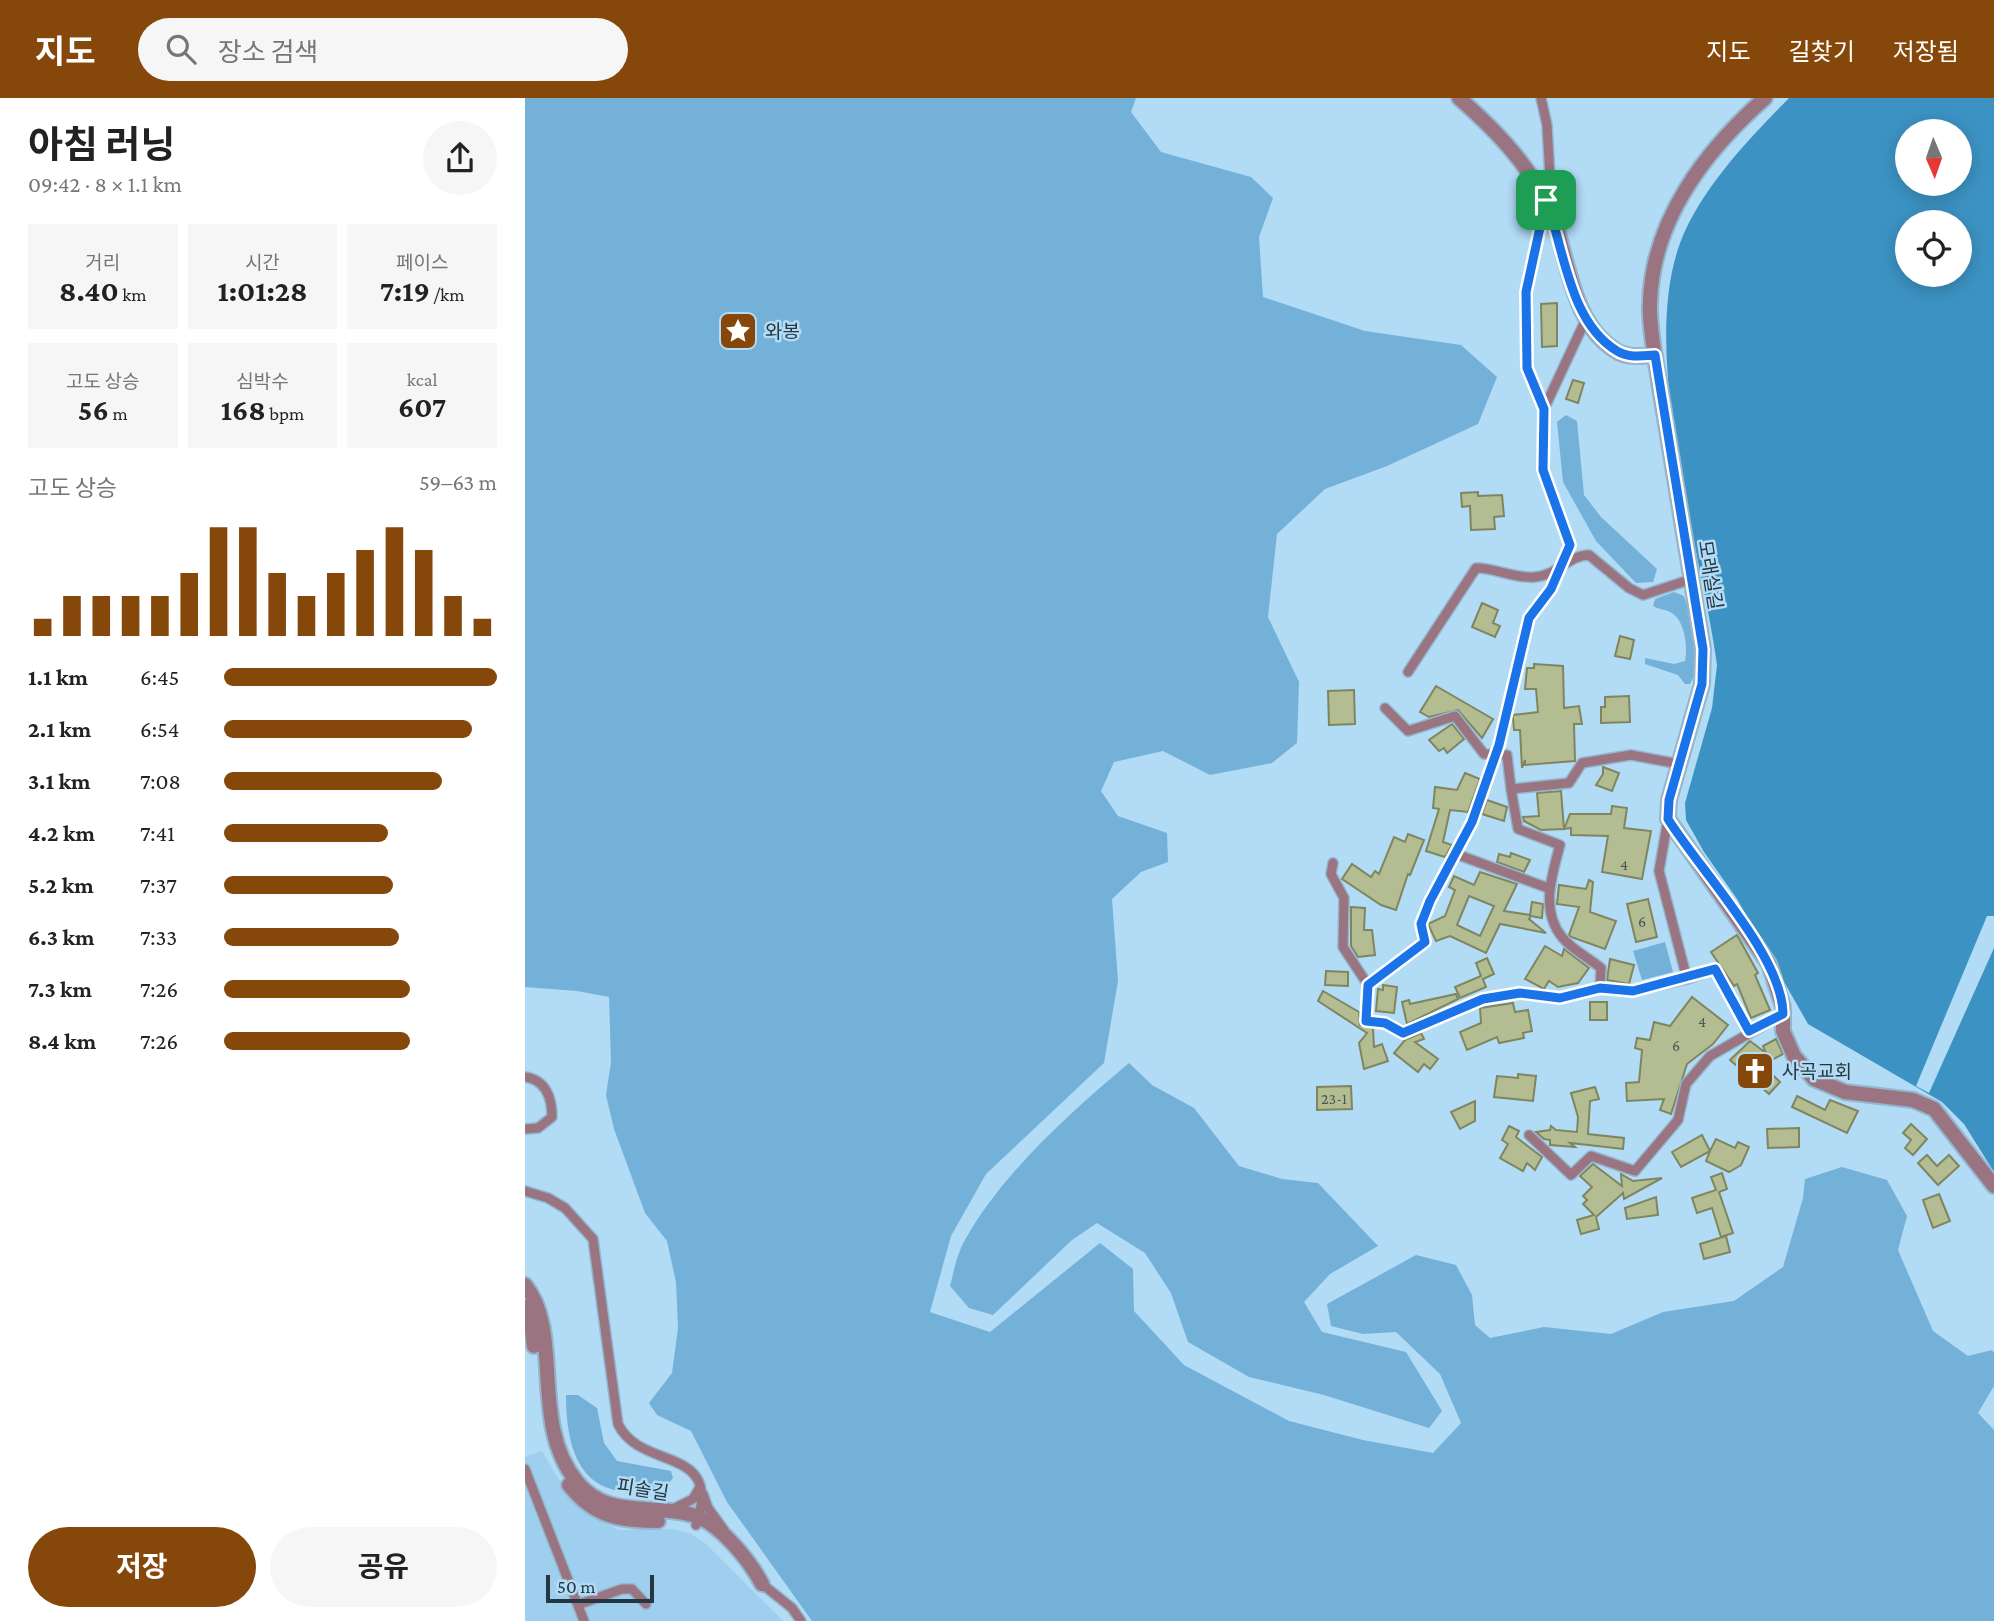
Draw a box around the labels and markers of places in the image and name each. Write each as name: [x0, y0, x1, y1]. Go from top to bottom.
pin: [1516, 170, 1576, 230]
place icon: 와봉: [717, 310, 759, 352]
place label: 와봉: [765, 321, 800, 342]
church icon: 사곡교회: [1734, 1050, 1776, 1092]
place label: 사곡교회: [1782, 1061, 1852, 1082]

